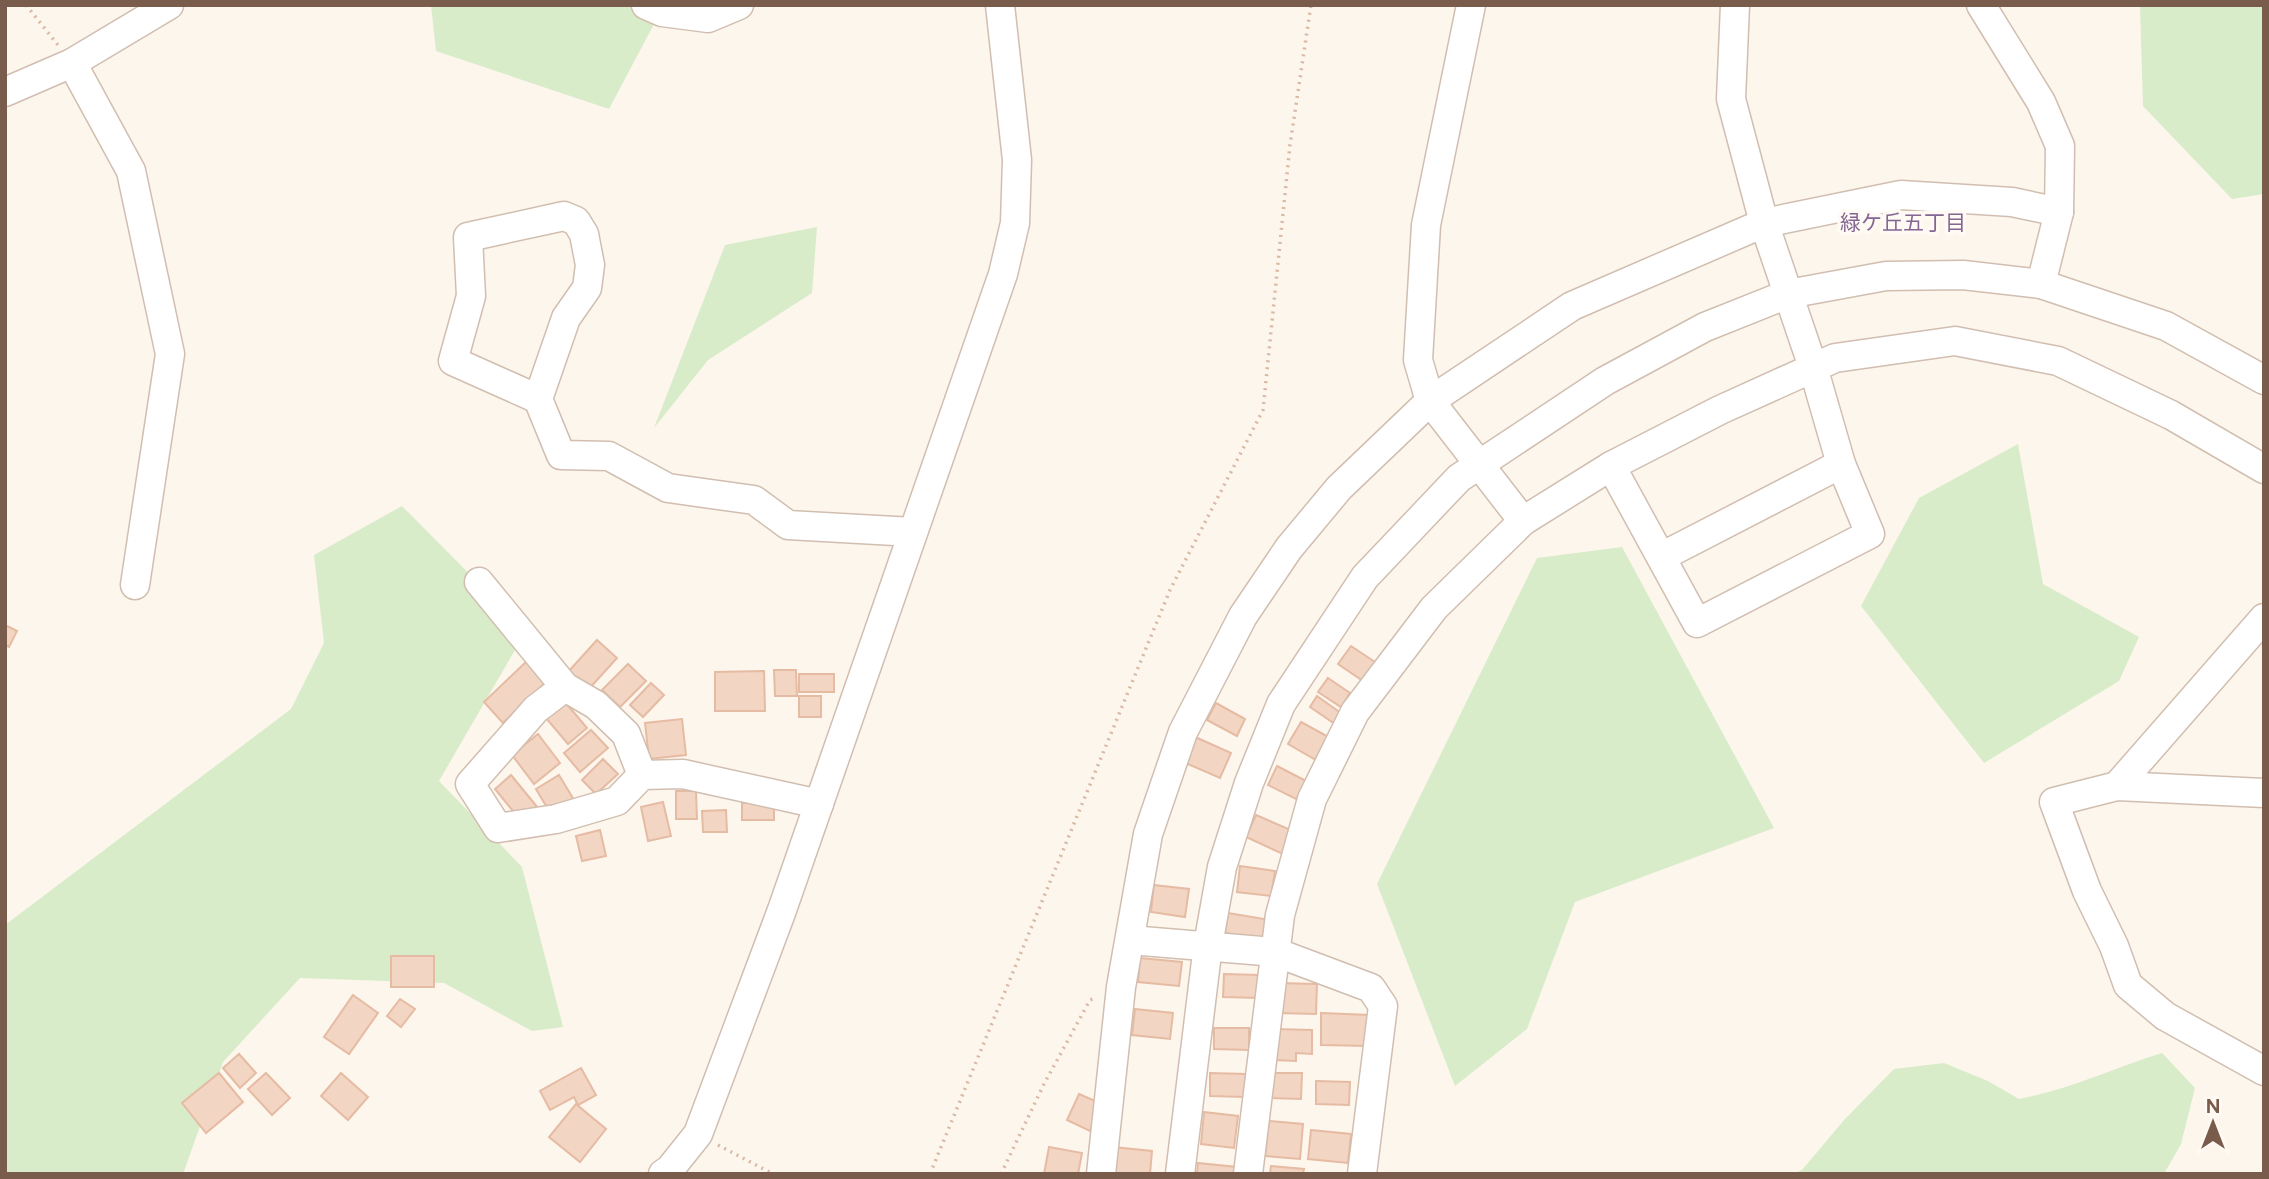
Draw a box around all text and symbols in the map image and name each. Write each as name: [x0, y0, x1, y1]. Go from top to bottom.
district label: 緑ケ丘五丁目: [1840, 210, 1966, 235]
north arrow: [2178, 1088, 2248, 1158]
text: N: [2206, 1095, 2220, 1118]

